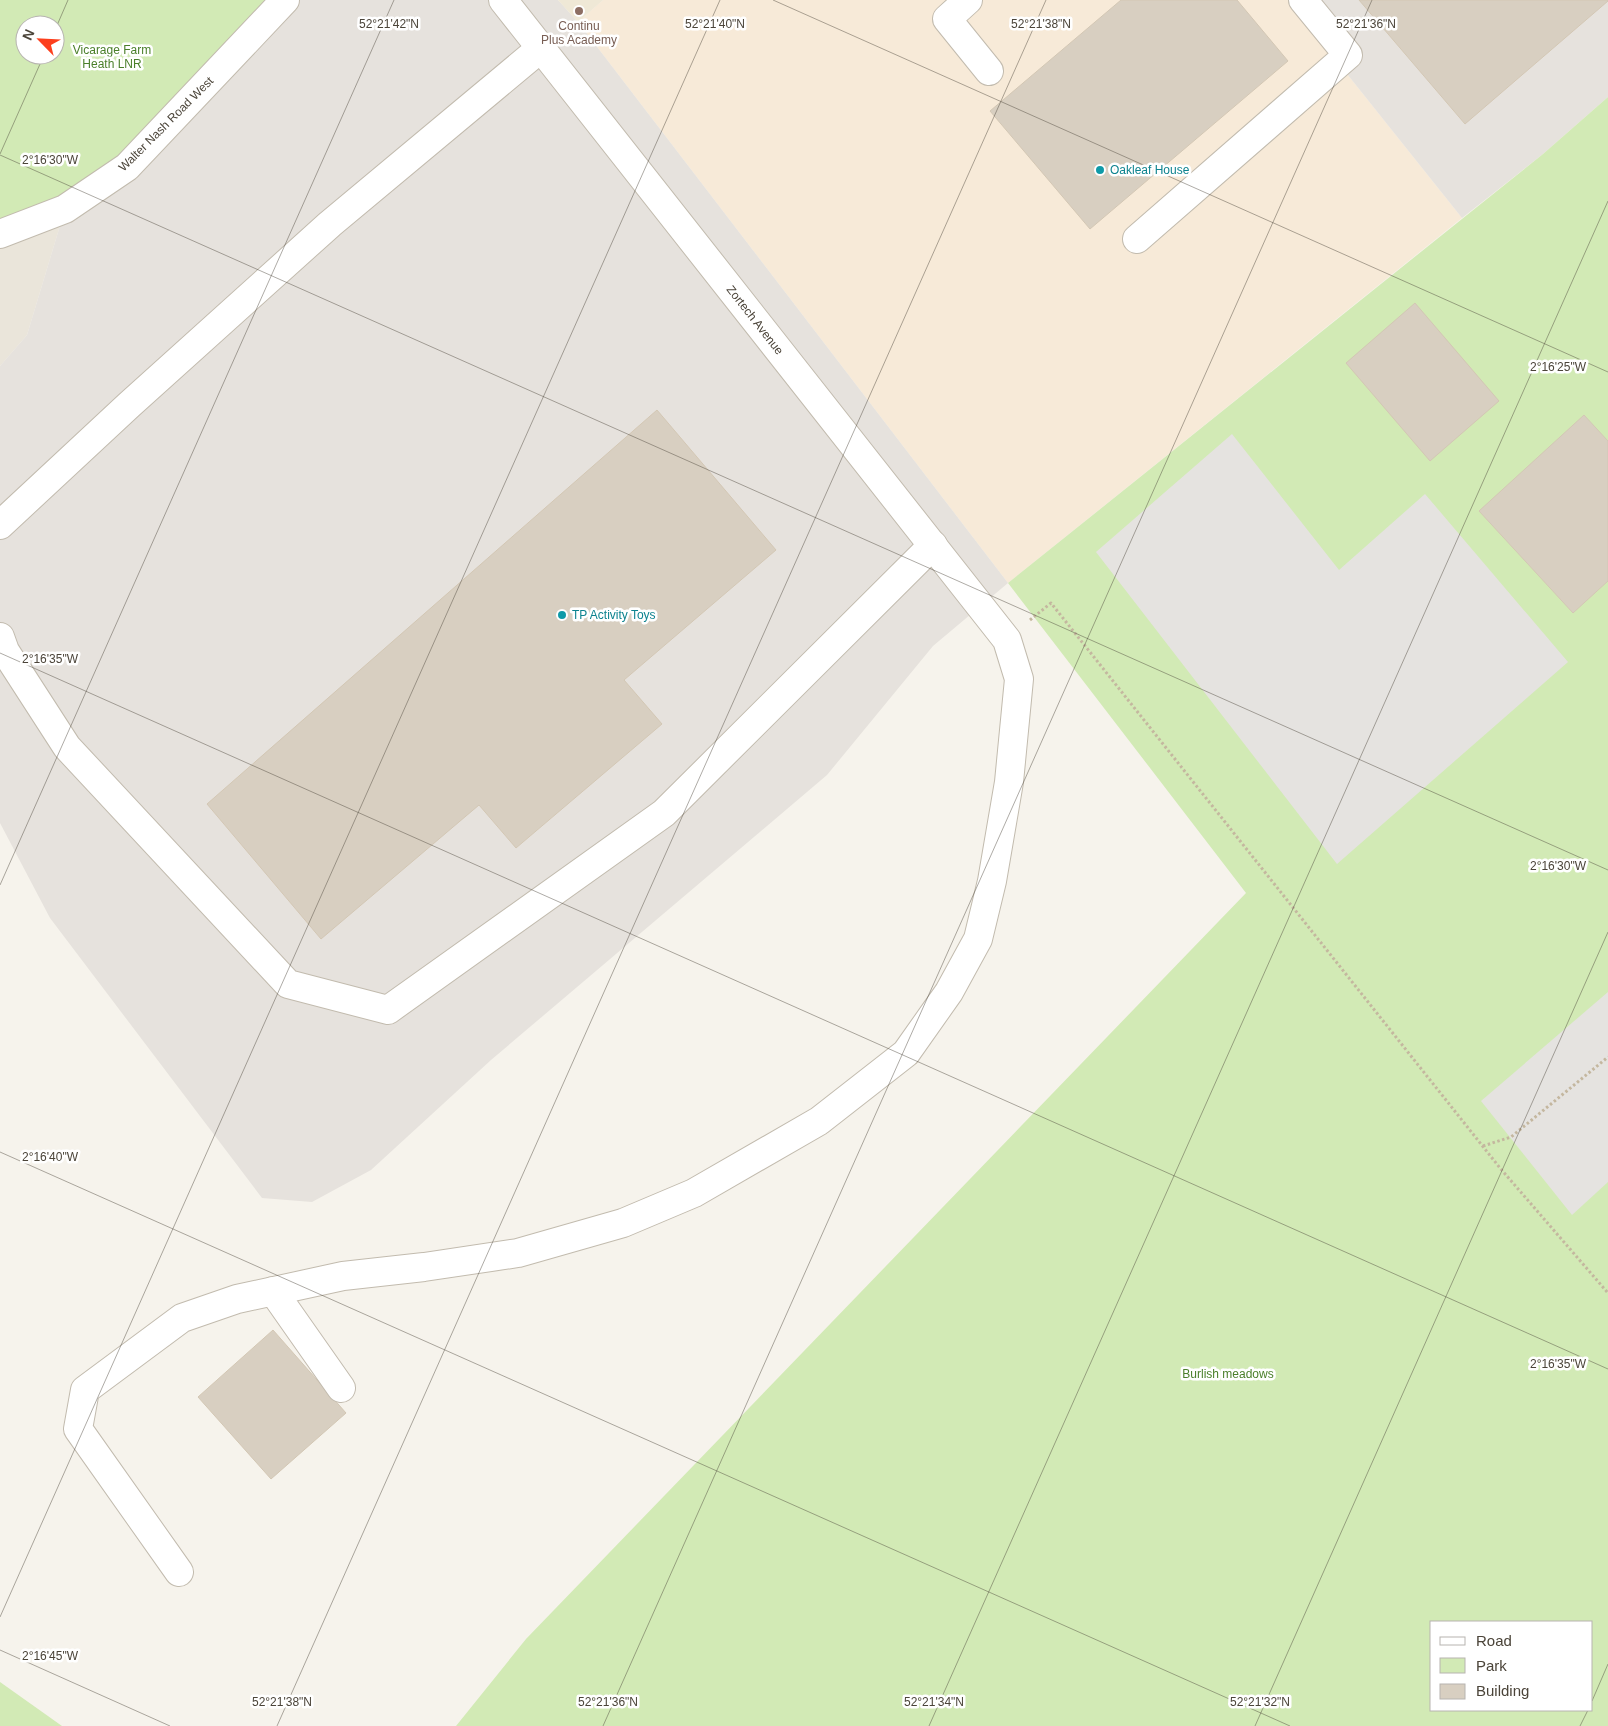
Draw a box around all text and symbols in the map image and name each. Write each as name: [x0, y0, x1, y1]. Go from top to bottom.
marker: Continu Plus Academy: [573, 5, 585, 17]
north arrow: [15, 15, 65, 65]
text: 52°21'42"N: [359, 17, 419, 31]
text: 52°21'40"N: [685, 17, 745, 31]
text: 52°21'38"N: [1011, 17, 1071, 31]
text: 52°21'36"N: [1336, 17, 1396, 31]
place label: Continu Plus Academy: [541, 19, 617, 47]
text: N: [19, 27, 37, 43]
park label: Vicarage Farm Heath LNR: [73, 43, 151, 71]
street label: Walter Nash Road West: [116, 73, 217, 174]
text: 2°16'30"W: [22, 153, 79, 167]
place label: Oakleaf House: [1110, 163, 1190, 177]
marker: Oakleaf House: [1094, 164, 1106, 176]
street label: Zortech Avenue: [724, 283, 787, 358]
text: 2°16'25"W: [1530, 360, 1587, 374]
place label: TP Activity Toys: [572, 608, 656, 622]
marker: TP Activity Toys: [556, 609, 568, 621]
text: 2°16'35"W: [22, 652, 79, 666]
text: 2°16'30"W: [1530, 859, 1587, 873]
text: 2°16'40"W: [22, 1150, 79, 1164]
text: 2°16'35"W: [1530, 1357, 1587, 1371]
park label: Burlish meadows: [1182, 1367, 1274, 1381]
legend: [1430, 1621, 1593, 1711]
text: Road: [1476, 1632, 1512, 1649]
text: 2°16'45"W: [22, 1649, 79, 1663]
text: Park: [1476, 1657, 1507, 1674]
text: Building: [1476, 1682, 1529, 1699]
text: 52°21'38"N: [252, 1695, 312, 1709]
text: 52°21'36"N: [578, 1695, 638, 1709]
text: 52°21'34"N: [904, 1695, 964, 1709]
text: 52°21'32"N: [1230, 1695, 1290, 1709]

